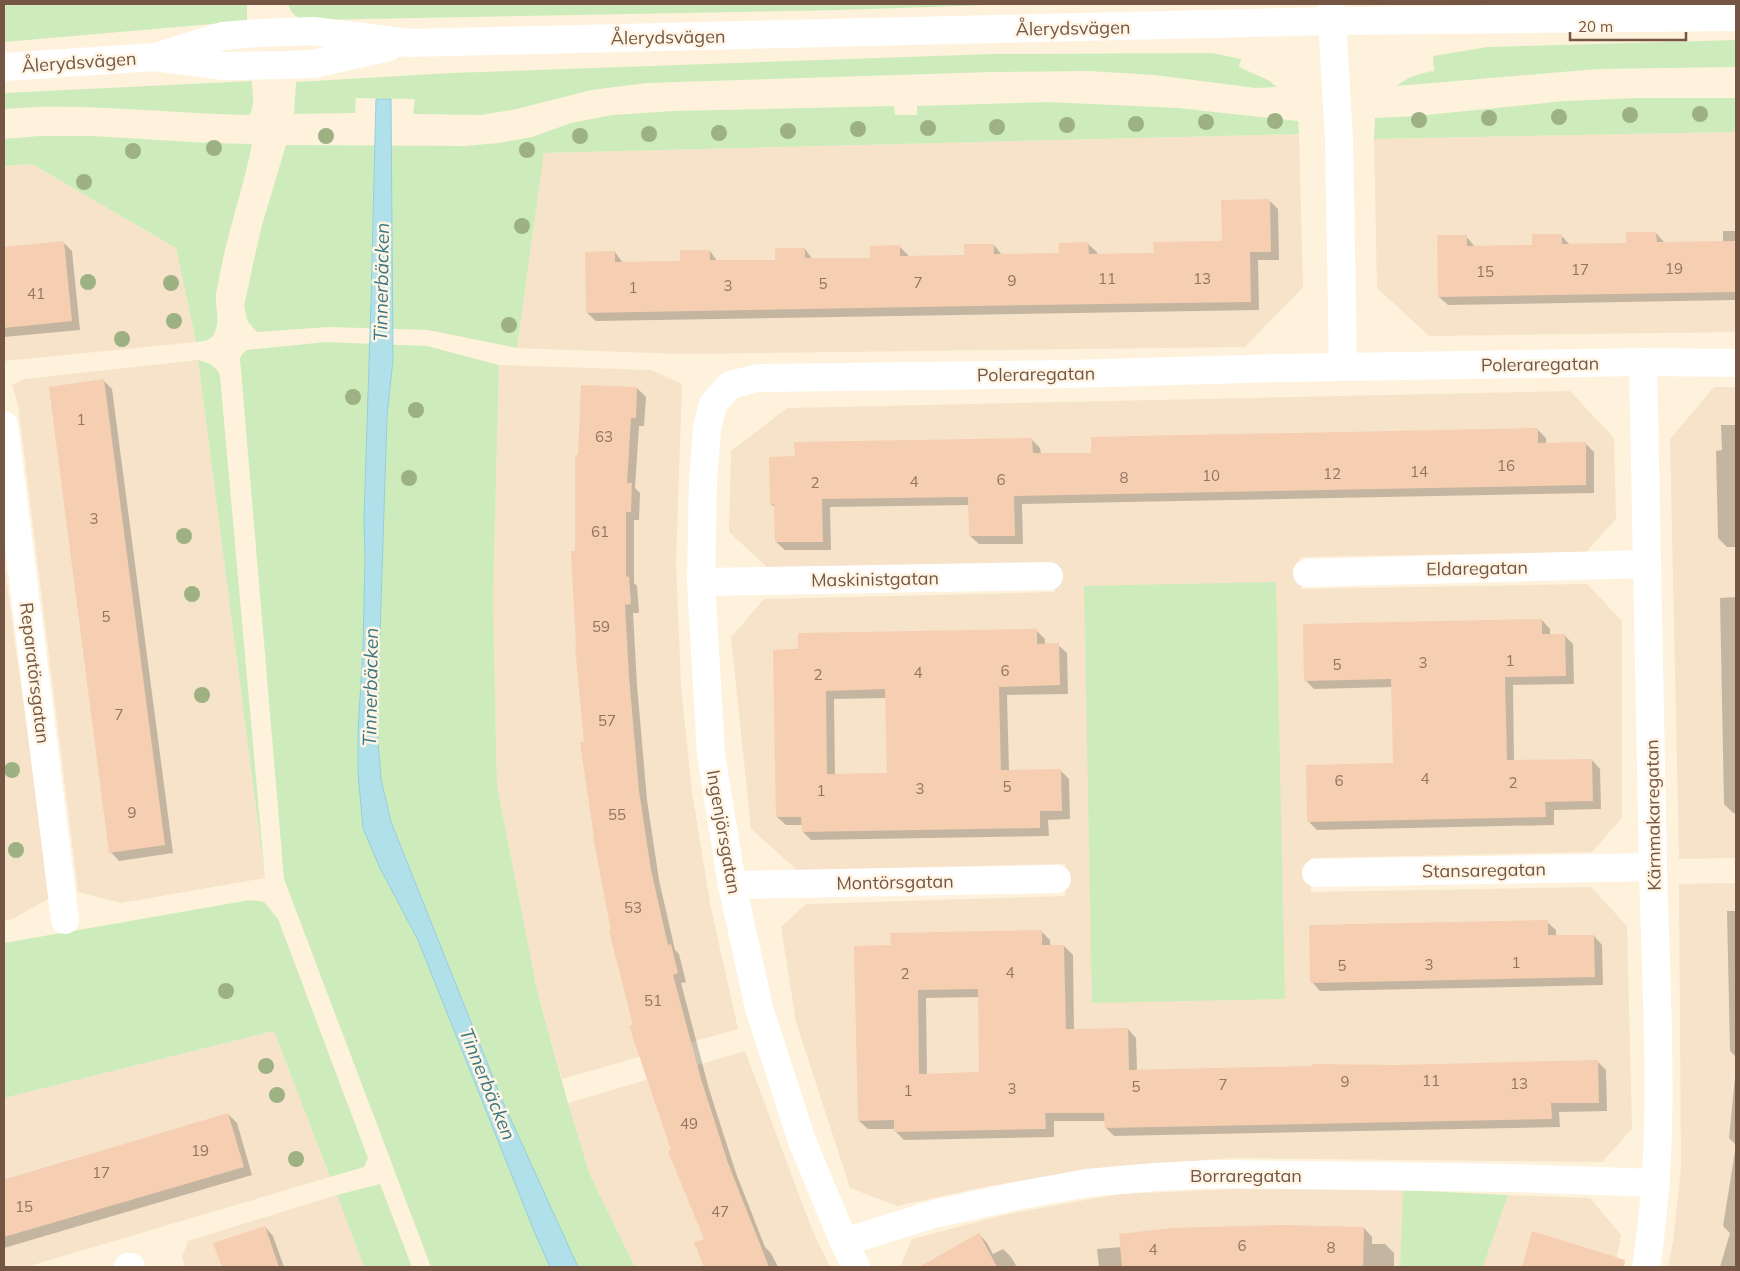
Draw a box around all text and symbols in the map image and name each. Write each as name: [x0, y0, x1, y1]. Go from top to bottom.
scale bar: [1570, 10, 1686, 42]
street label: Ålerydsvägen: [1015, 15, 1131, 41]
text: 20 m: [1578, 17, 1613, 36]
street label: Ålerydsvägen: [610, 24, 726, 50]
street label: Ålerydsvägen: [21, 47, 137, 77]
water label: Tinnerbäcken: [368, 222, 394, 342]
house number: 19: [1665, 259, 1683, 278]
house number: 17: [1571, 260, 1589, 279]
house number: 15: [1476, 262, 1494, 281]
house number: 11: [1098, 269, 1116, 288]
house number: 13: [1193, 269, 1211, 288]
house number: 9: [1007, 271, 1017, 290]
house number: 7: [913, 273, 923, 292]
house number: 5: [818, 274, 828, 293]
house number: 3: [723, 276, 733, 295]
house number: 1: [628, 278, 638, 297]
house number: 41: [27, 284, 45, 303]
street label: Poleraregatan: [1481, 351, 1599, 377]
street label: Poleraregatan: [977, 361, 1095, 387]
house number: 1: [76, 410, 86, 429]
house number: 63: [595, 427, 613, 446]
house number: 16: [1497, 456, 1515, 475]
house number: 14: [1410, 462, 1428, 481]
house number: 12: [1323, 464, 1341, 483]
house number: 10: [1202, 466, 1220, 485]
house number: 8: [1119, 468, 1129, 487]
house number: 6: [996, 470, 1006, 489]
house number: 4: [909, 472, 919, 491]
house number: 2: [810, 473, 820, 492]
house number: 3: [89, 509, 99, 528]
house number: 61: [591, 522, 609, 541]
street label: Eldaregatan: [1426, 556, 1528, 580]
street label: Maskinistgatan: [811, 566, 939, 592]
street label: Reparatörsgatan: [15, 601, 55, 745]
house number: 5: [101, 607, 111, 626]
house number: 59: [592, 617, 610, 636]
water label: Tinnerbäcken: [357, 627, 383, 747]
house number: 1: [1505, 651, 1515, 670]
house number: 3: [1418, 653, 1428, 672]
house number: 5: [1332, 655, 1342, 674]
house number: 6: [1000, 661, 1010, 680]
house number: 4: [913, 663, 923, 682]
house number: 2: [813, 665, 823, 684]
house number: 7: [114, 705, 124, 724]
house number: 57: [598, 711, 616, 730]
street label: Kärnmakaregatan: [1640, 739, 1666, 891]
street label: Ingenjörsgatan: [702, 768, 746, 896]
house number: 4: [1420, 769, 1430, 788]
house number: 6: [1334, 771, 1344, 790]
house number: 2: [1508, 773, 1518, 792]
house number: 5: [1002, 777, 1012, 796]
house number: 3: [915, 779, 925, 798]
house number: 1: [816, 781, 826, 800]
house number: 9: [127, 803, 137, 822]
house number: 55: [608, 805, 626, 824]
street label: Stansaregatan: [1422, 857, 1546, 883]
street label: Montörsgatan: [836, 869, 954, 895]
house number: 53: [624, 898, 642, 917]
house number: 1: [1511, 953, 1521, 972]
house number: 3: [1424, 955, 1434, 974]
house number: 5: [1337, 956, 1347, 975]
house number: 4: [1005, 963, 1015, 982]
house number: 2: [900, 964, 910, 983]
house number: 51: [644, 991, 662, 1010]
water label: Tinnerbäcken: [455, 1024, 521, 1144]
house number: 11: [1422, 1071, 1440, 1090]
house number: 9: [1340, 1072, 1350, 1091]
house number: 13: [1510, 1074, 1528, 1093]
house number: 7: [1218, 1075, 1228, 1094]
house number: 5: [1131, 1077, 1141, 1096]
house number: 3: [1007, 1079, 1017, 1098]
house number: 1: [903, 1081, 913, 1100]
house number: 49: [680, 1114, 698, 1133]
house number: 19: [191, 1141, 209, 1160]
house number: 17: [92, 1163, 110, 1182]
street label: Borraregatan: [1190, 1164, 1302, 1187]
house number: 15: [15, 1197, 33, 1216]
house number: 47: [711, 1202, 729, 1221]
house number: 6: [1237, 1236, 1247, 1255]
house number: 8: [1326, 1238, 1336, 1257]
house number: 4: [1148, 1240, 1158, 1259]

